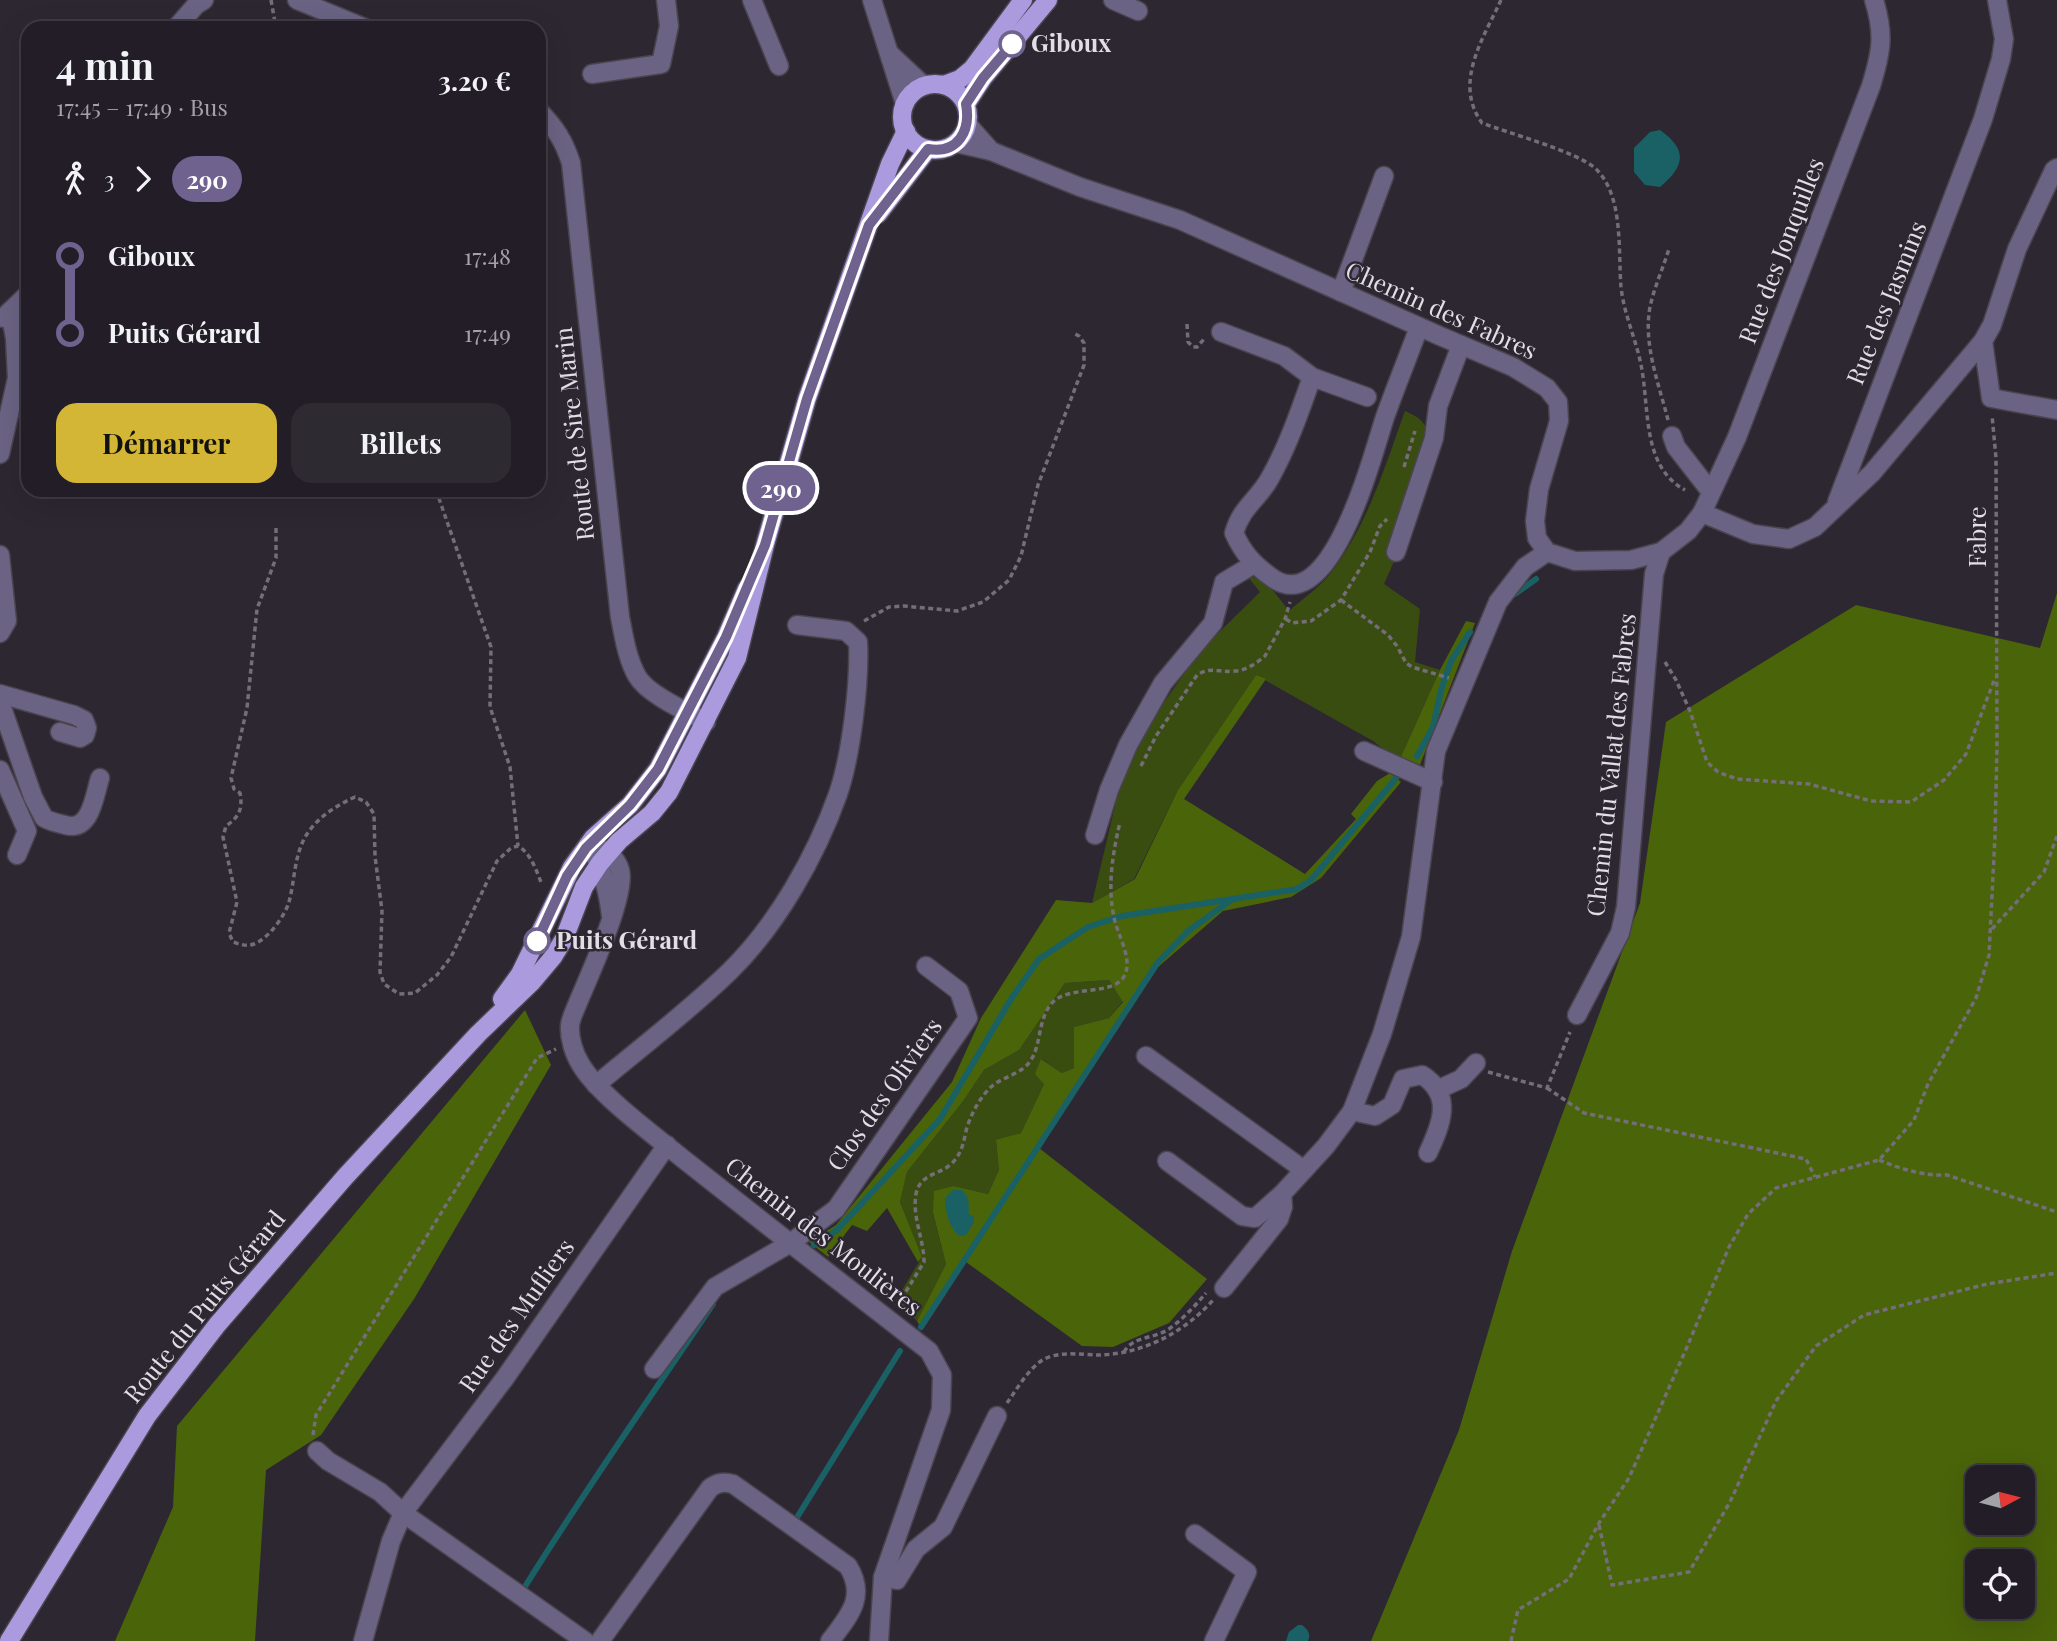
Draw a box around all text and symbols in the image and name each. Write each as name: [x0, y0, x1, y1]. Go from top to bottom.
place label: Giboux: [1031, 26, 1111, 58]
marker: Giboux: [999, 31, 1025, 57]
text: 4 min: [56, 39, 154, 90]
text: 3.20 €: [438, 63, 511, 98]
text: 17:45 – 17:49 · Bus: [56, 91, 228, 122]
street label: Rue des Jonquilles: [1730, 153, 1830, 348]
icon: walk: [56, 160, 94, 198]
icon: forward: [124, 160, 162, 198]
text: 3: [104, 163, 114, 194]
text: 290: [186, 163, 228, 195]
street label: Rue des Jasmins: [1838, 216, 1933, 389]
text: Giboux: [108, 238, 195, 273]
text: 17:48: [464, 240, 511, 271]
street label: Chemin des Fabres: [1341, 253, 1542, 366]
text: Puits Gérard: [108, 315, 261, 350]
text: 17:49: [464, 317, 511, 348]
street label: Route de Sire Marin: [546, 326, 600, 543]
button: Démarrer: [56, 403, 277, 483]
button: Billets: [291, 403, 511, 483]
line badge: 290: [741, 465, 821, 511]
text: 290: [760, 472, 802, 504]
street label: Fabre: [1960, 506, 1992, 568]
street label: Chemin du Vallat des Fabres: [1578, 612, 1642, 918]
place label: Puits Gérard: [556, 923, 697, 955]
marker: Puits Gérard: [524, 928, 550, 954]
street label: Clos des Oliviers: [819, 1011, 948, 1177]
street label: Chemin des Moulières: [719, 1149, 929, 1322]
street label: Route du Puits Gérard: [116, 1203, 291, 1409]
street label: Rue des Mufliers: [450, 1232, 580, 1398]
north arrow: [1965, 1465, 2035, 1535]
map controls: [1965, 1465, 2035, 1619]
button: locate: [1965, 1549, 2035, 1619]

